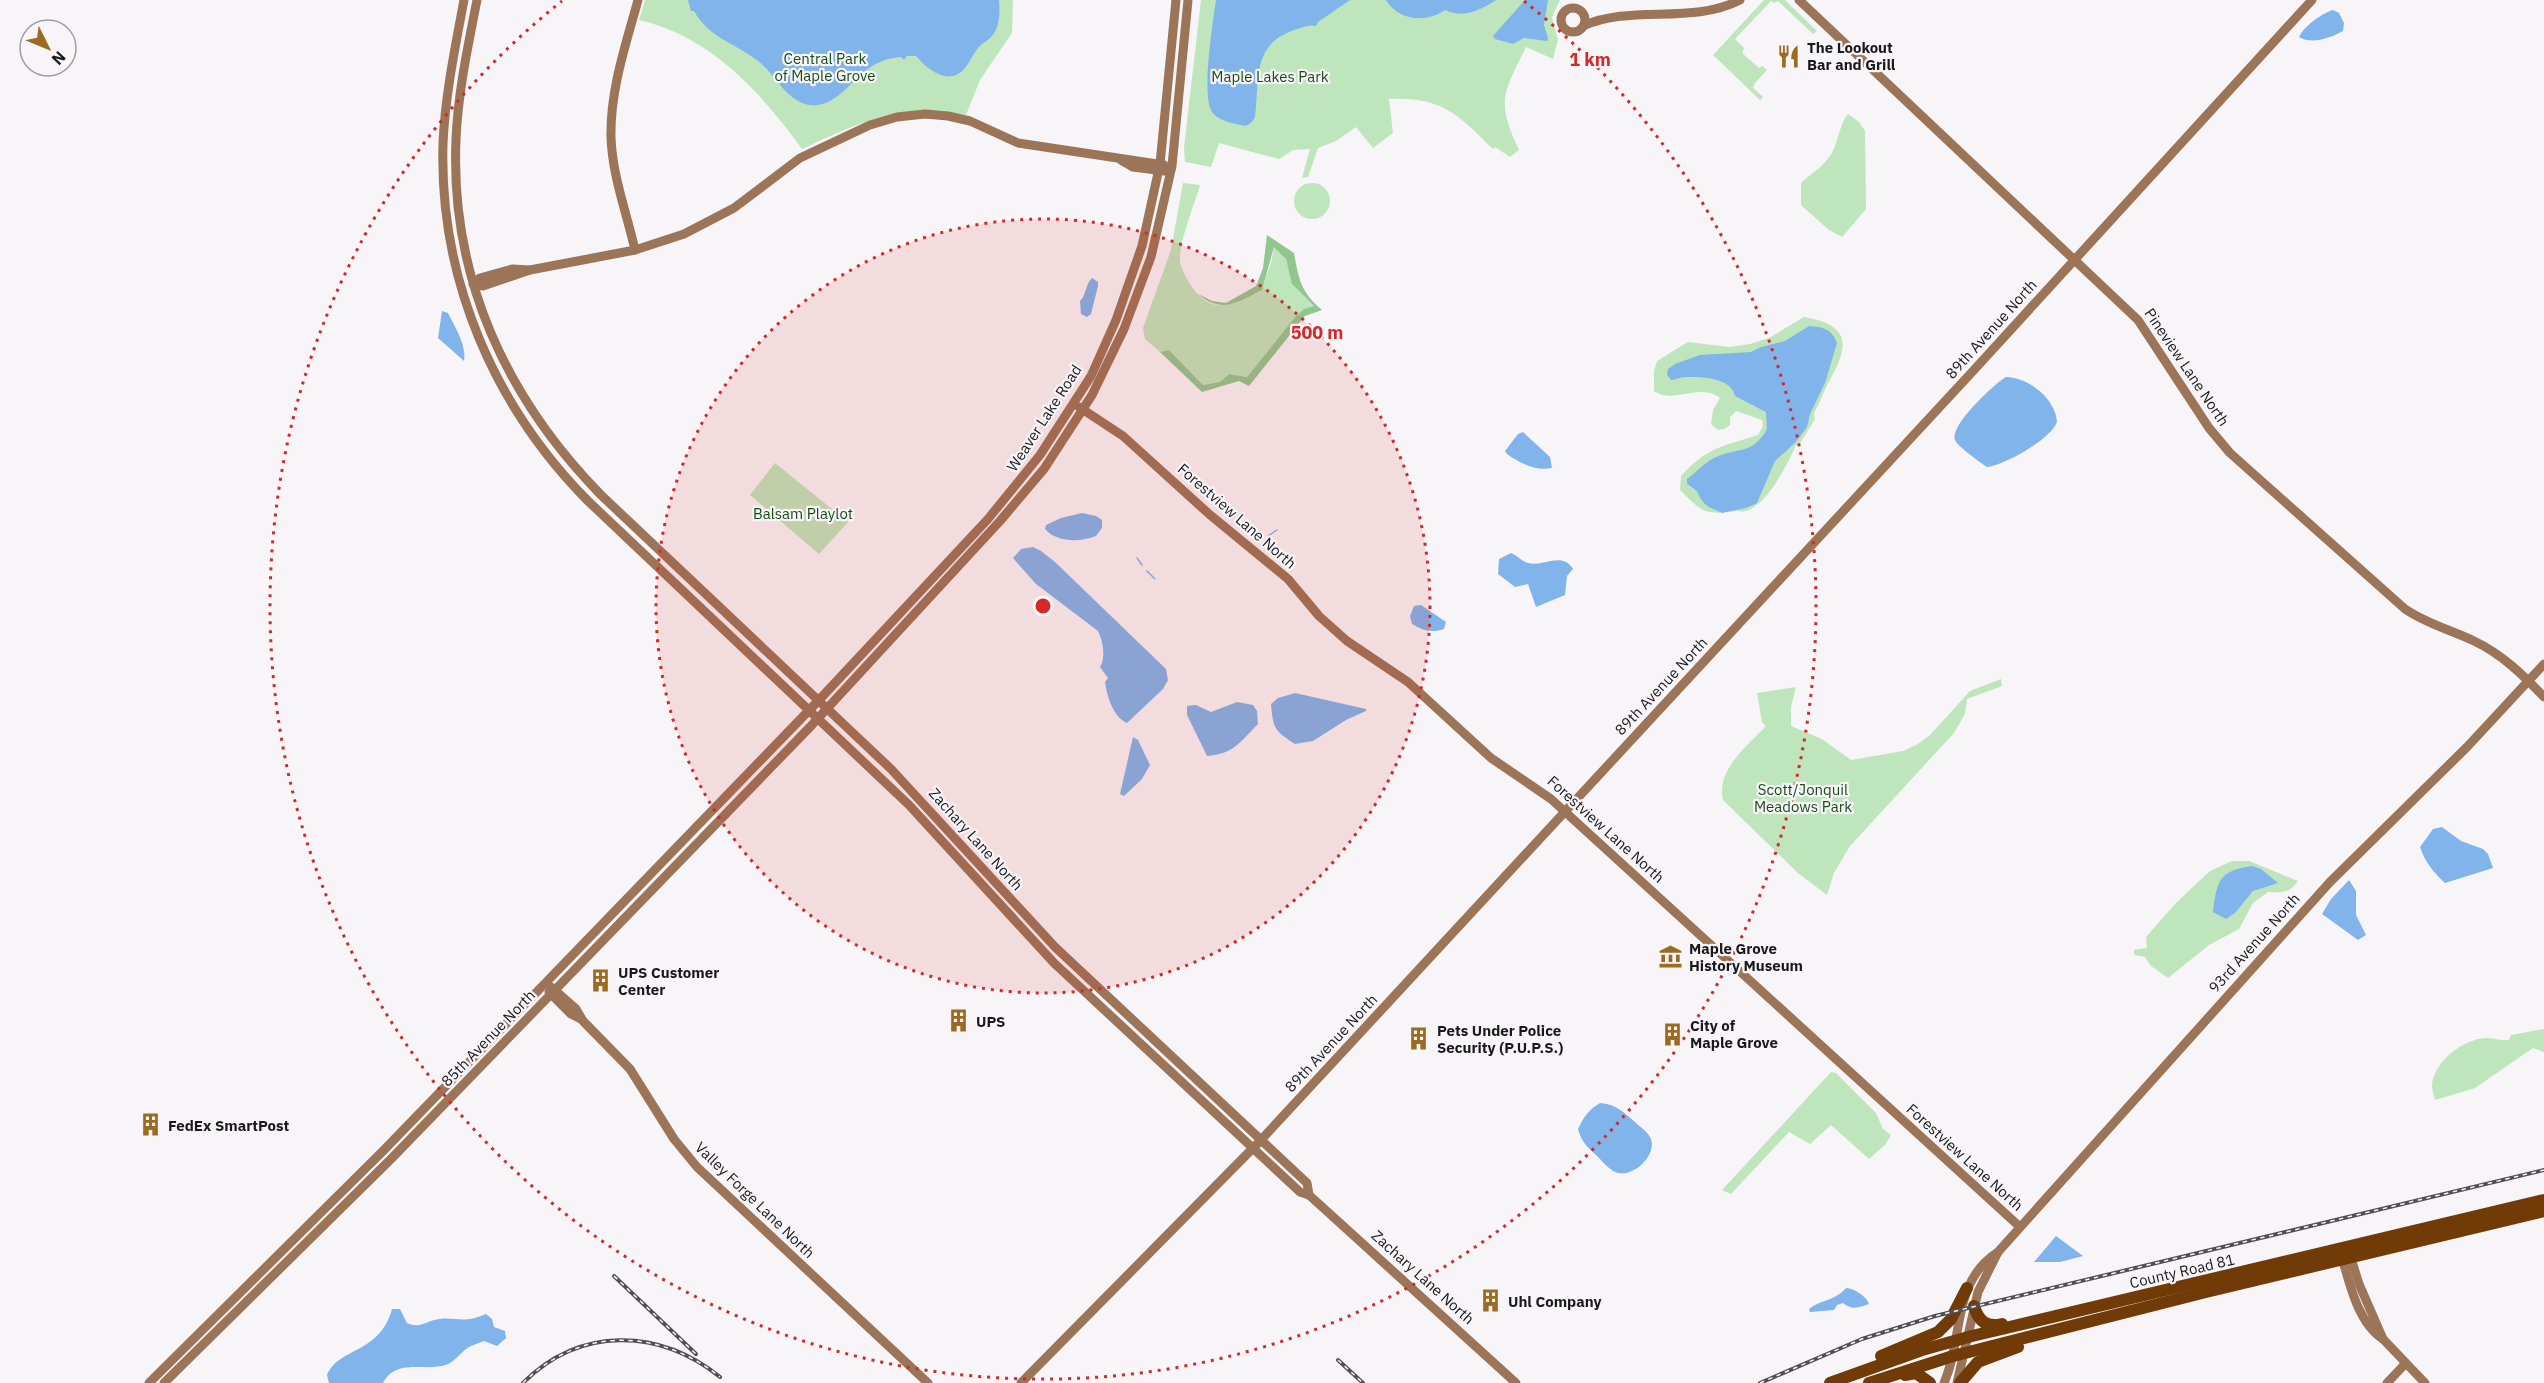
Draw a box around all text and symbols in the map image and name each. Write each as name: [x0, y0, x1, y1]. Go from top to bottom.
north arrow: [18, 18, 78, 78]
place label: The Lookout Bar and Grill: [1807, 38, 1896, 74]
restaurant icon: The Lookout Bar and Grill: [1776, 43, 1802, 69]
text: N: [48, 47, 70, 69]
text: 1 km: [1569, 48, 1611, 71]
park label: Central Park of Maple Grove: [774, 49, 876, 85]
park label: Maple Lakes Park: [1211, 67, 1329, 86]
street label: 89th Avenue North: [1941, 275, 2041, 383]
street label: Pineview Lane North: [2141, 304, 2233, 430]
text: 500 m: [1291, 321, 1343, 344]
street label: Weaver Lake Road: [1002, 361, 1086, 475]
street label: Forestview Lane North: [1174, 459, 1300, 573]
park label: Balsam Playlot: [753, 504, 853, 523]
centre of rings: [1033, 596, 1053, 616]
street label: 89th Avenue North: [1611, 633, 1711, 739]
street label: Forestview Lane North: [1544, 771, 1668, 887]
park label: Scott/Jonquil Meadows Park: [1754, 780, 1852, 816]
street label: Zachary Lane North: [925, 784, 1027, 894]
street label: 93rd Avenue North: [2204, 889, 2304, 997]
place label: Maple Grove History Museum: [1689, 939, 1803, 975]
museum icon: Maple Grove History Museum: [1658, 944, 1684, 970]
place label: UPS Customer Center: [618, 963, 719, 999]
building icon: UPS Customer Center: [587, 968, 613, 994]
street label: 85th Avenue North: [437, 986, 539, 1090]
street label: 89th Avenue North: [1281, 990, 1381, 1096]
building icon: UPS: [945, 1008, 971, 1034]
place label: UPS: [976, 1012, 1005, 1031]
place label: City of Maple Grove: [1690, 1016, 1778, 1052]
place label: Pets Under Police Security (P.U.P.S.): [1437, 1021, 1563, 1057]
building icon: City of Maple Grove: [1659, 1021, 1685, 1047]
building icon: Pets Under Police Security (P.U.P.S.): [1406, 1026, 1432, 1052]
street label: Forestview Lane North: [1903, 1099, 2027, 1215]
building icon: FedEx SmartPost: [137, 1112, 163, 1138]
place label: FedEx SmartPost: [168, 1116, 290, 1135]
street label: Valley Forge Lane North: [691, 1138, 819, 1262]
street label: Zachary Lane North: [1368, 1226, 1478, 1328]
street label: County Road 81: [2128, 1250, 2236, 1292]
building icon: Uhl Company: [1477, 1288, 1503, 1314]
place label: Uhl Company: [1508, 1292, 1602, 1311]

